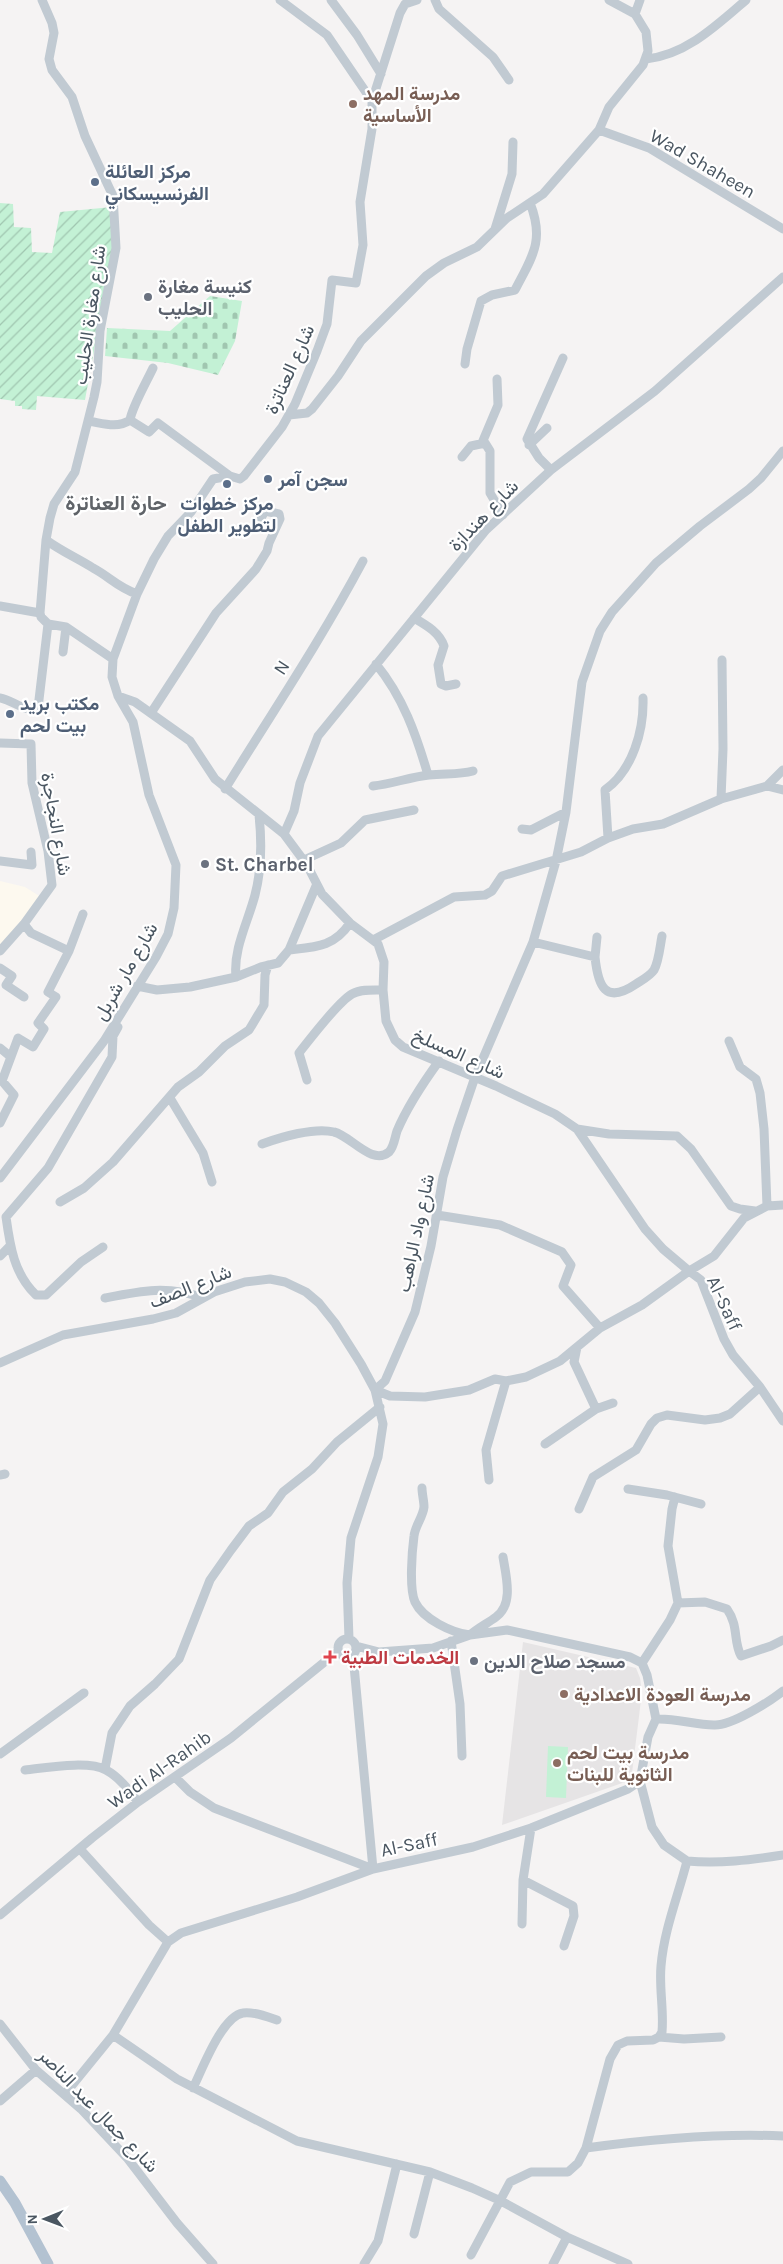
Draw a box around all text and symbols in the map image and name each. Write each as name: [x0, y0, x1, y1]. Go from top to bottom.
place label: مدرسة المهد الأساسية: [363, 83, 460, 127]
marker: مدرسة المهد الأساسية: [347, 98, 359, 110]
street label: Wad Shaheen: [646, 125, 759, 203]
place label: مركز العائلة الفرنسيسكاني: [105, 161, 209, 210]
marker: مركز العائلة الفرنسيسكاني: [89, 176, 101, 188]
street label: شارع مغارة الحليب: [69, 244, 112, 386]
place label: كنيسة مغارة الحليب: [158, 276, 252, 320]
marker: كنيسة مغارة الحليب: [142, 291, 154, 303]
street label: شارع العناترة: [260, 321, 320, 418]
place label: سجن آمر: [277, 469, 348, 492]
marker: سجن آمر: [262, 473, 274, 485]
street label: شارع هندازة: [444, 475, 524, 557]
marker: مركز خطوات لتطوير الطفل: [221, 478, 233, 490]
district label: حارة العناترة: [65, 491, 167, 516]
place label: مركز خطوات لتطوير الطفل: [178, 493, 276, 538]
street label: N: [269, 656, 295, 679]
place label: مكتب بريد بيت لحم: [20, 693, 99, 738]
marker: مكتب بريد بيت لحم: [4, 708, 16, 720]
street label: شارع النجاجرة: [35, 771, 76, 878]
place label: St. Charbel: [215, 854, 313, 876]
marker: St. Charbel: [199, 858, 211, 870]
street label: شارع مار شربل: [89, 919, 164, 1025]
street label: شارع المسلخ: [408, 1024, 508, 1086]
street label: شارع واد الراهب: [393, 1172, 440, 1295]
street label: شارع الصف: [146, 1261, 235, 1314]
street label: Al-Saff: [702, 1273, 746, 1335]
place label: الخدمات الطبية: [341, 1647, 459, 1669]
marker: الخدمات الطبية: [323, 1650, 337, 1664]
place label: مسجد صلاح الدين: [484, 1651, 626, 1674]
marker: مسجد صلاح الدين: [468, 1655, 480, 1667]
place label: مدرسة العودة الاعدادية: [574, 1684, 751, 1707]
marker: مدرسة العودة الاعدادية: [558, 1688, 570, 1700]
street label: Wadi Al-Rahib: [103, 1726, 216, 1814]
place label: مدرسة بيت لحم الثاتوية للبنات: [567, 1742, 689, 1787]
marker: مدرسة بيت لحم الثاتوية للبنات: [551, 1757, 563, 1769]
street label: Al-Saff: [379, 1828, 440, 1862]
street label: شارع جمال عبد الناصر: [32, 2043, 163, 2178]
north arrow: [20, 2194, 70, 2244]
text: N: [24, 2214, 41, 2224]

